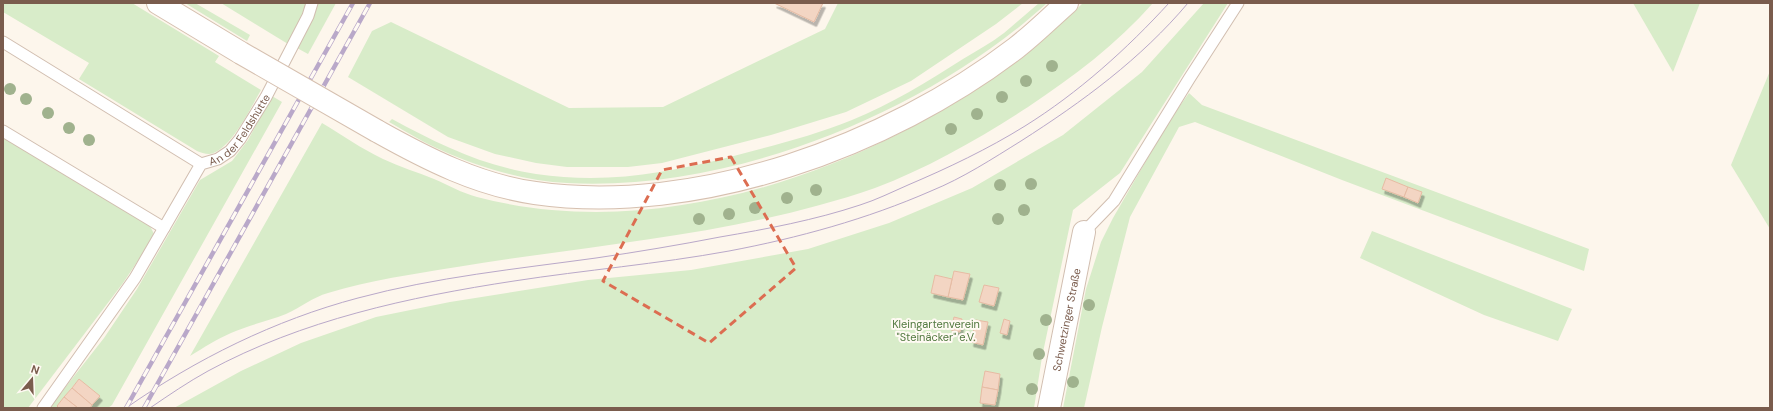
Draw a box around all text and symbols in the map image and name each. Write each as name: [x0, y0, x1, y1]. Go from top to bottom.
street label: An der Feldshütte: [207, 91, 273, 168]
street label: Schwetzinger Straße: [1049, 267, 1084, 373]
park label: Kleingartenverein "Steinäcker" e.V.: [892, 317, 980, 344]
north arrow: [12, 359, 52, 399]
text: N: [29, 362, 41, 377]

